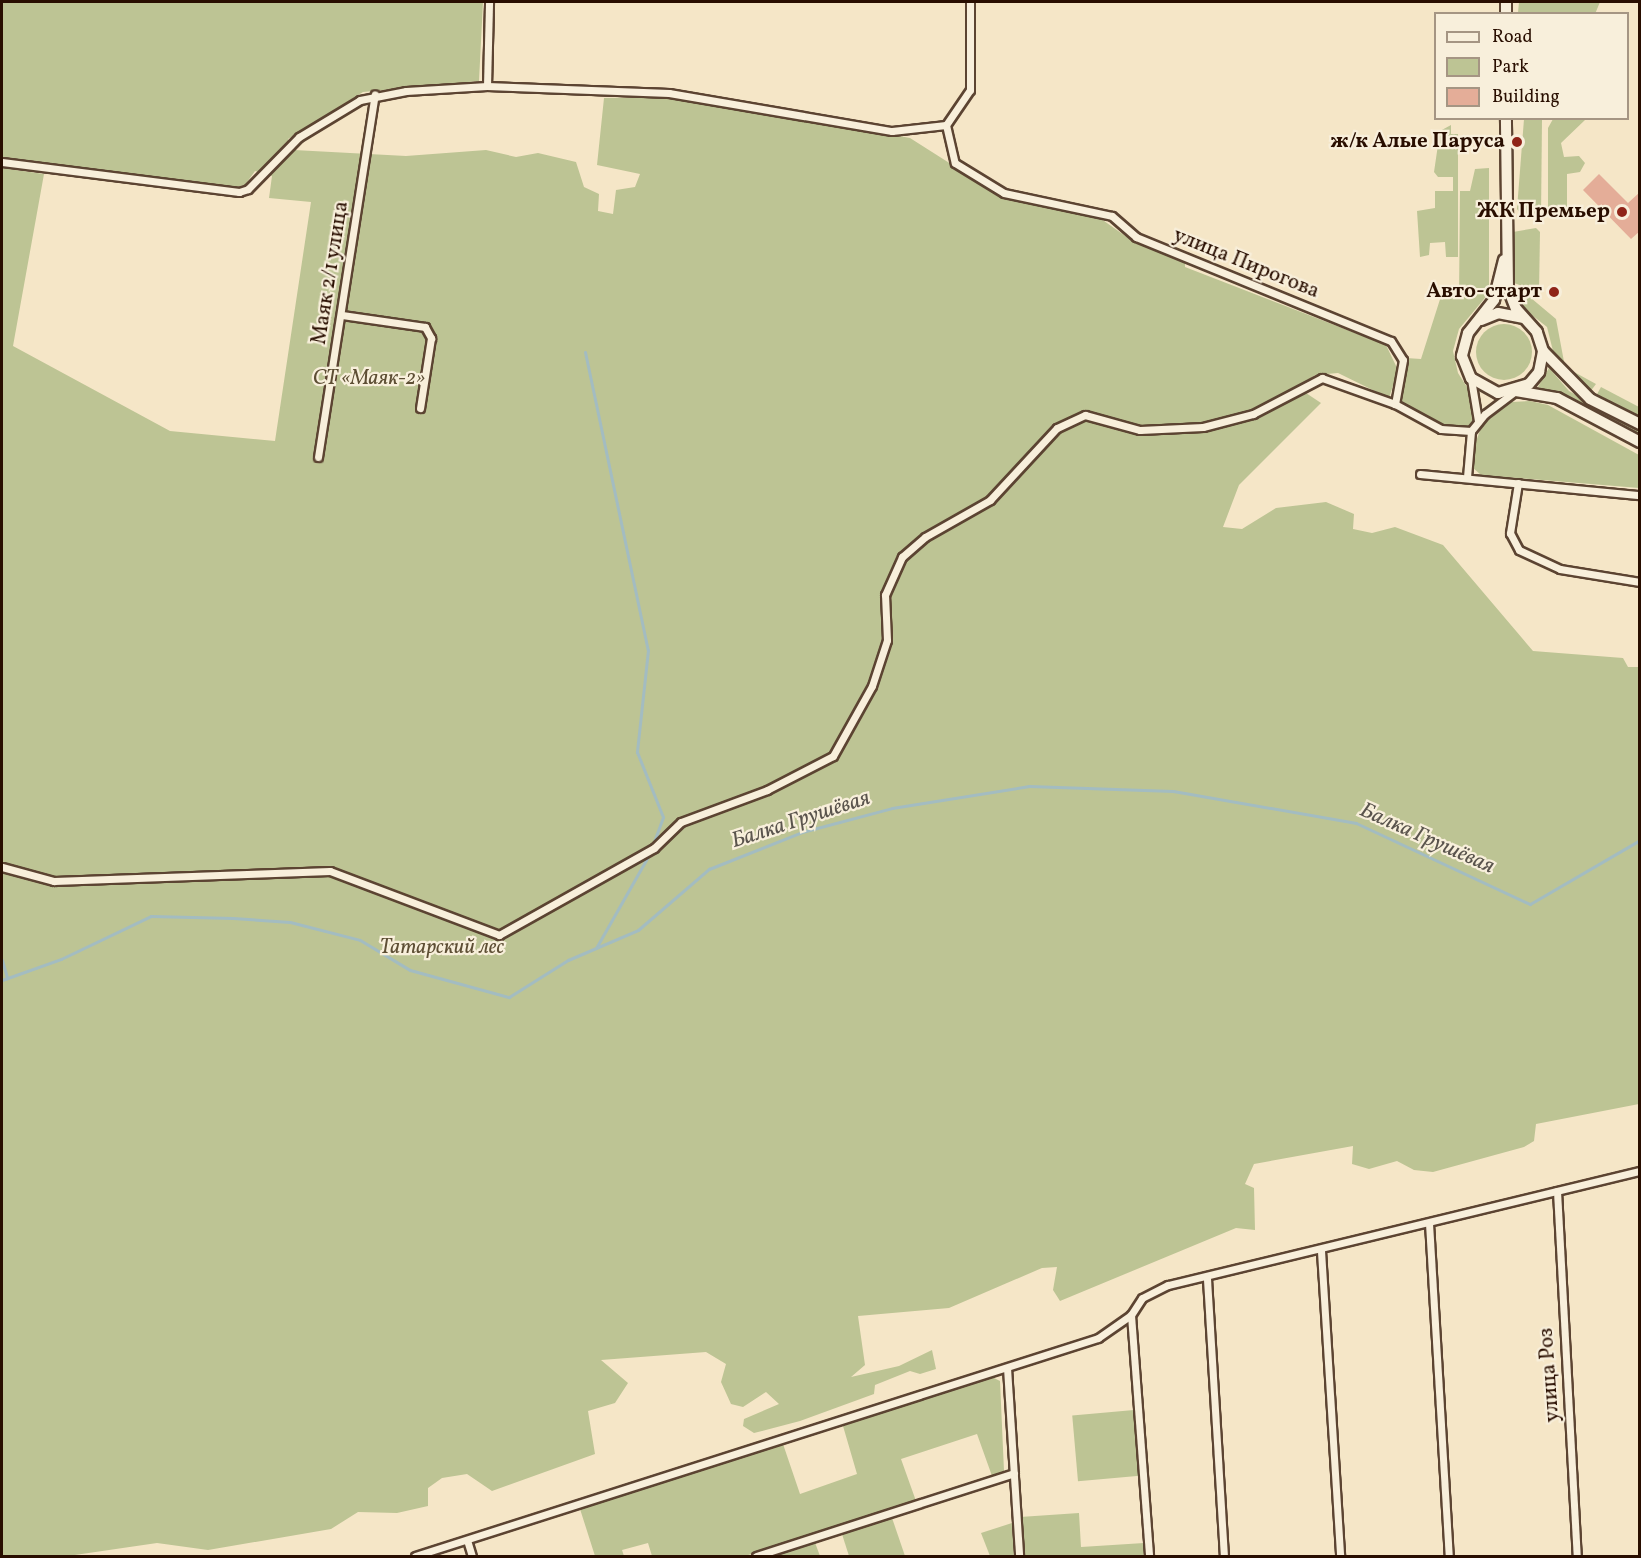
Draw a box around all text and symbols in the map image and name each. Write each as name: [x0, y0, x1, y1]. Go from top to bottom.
legend: [1434, 12, 1629, 120]
text: Road: [1492, 25, 1533, 50]
text: Park: [1492, 55, 1529, 80]
text: Building: [1492, 85, 1560, 110]
place label: ж/к Алые Паруса: [1330, 129, 1505, 155]
marker: ж/к Алые Паруса: [1510, 135, 1524, 149]
street label: Маяк 2/1 улица: [307, 199, 355, 347]
place label: ЖК Премьер: [1477, 199, 1610, 225]
marker: ЖК Премьер: [1615, 205, 1629, 219]
street label: улица Пирогова: [1169, 223, 1323, 305]
place label: Авто-старт: [1426, 279, 1542, 305]
marker: Авто-старт: [1547, 285, 1561, 299]
park label: СТ «Маяк-2»: [313, 366, 425, 392]
water label: Балка Грушёвая: [728, 785, 874, 855]
water label: Балка Грушёвая: [1356, 798, 1498, 880]
park label: Татарский лес: [380, 935, 504, 961]
street label: улица Роз: [1534, 1327, 1566, 1423]

